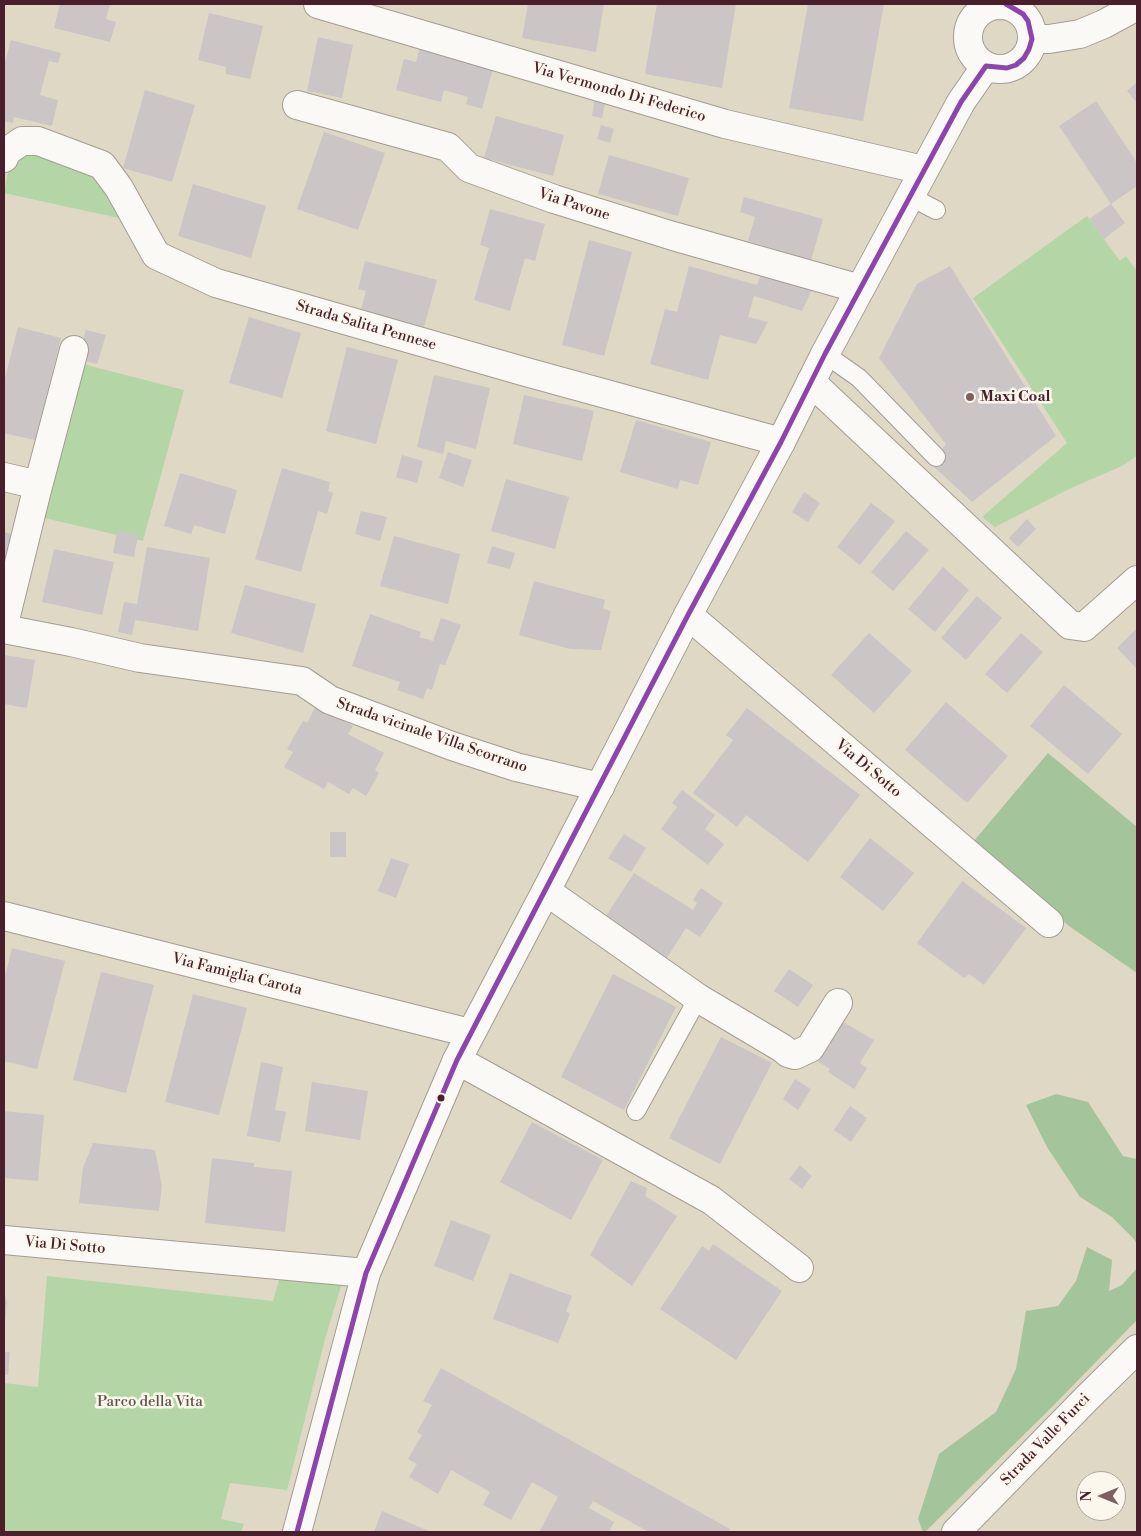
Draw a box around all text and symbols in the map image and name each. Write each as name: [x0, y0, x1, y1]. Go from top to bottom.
street label: Via Vermondo Di Federico: [530, 60, 708, 126]
street label: Via Pavone: [536, 185, 612, 225]
street label: Strada Salita Pennese: [294, 297, 438, 355]
place label: Maxi Coal: [980, 388, 1050, 406]
marker: Maxi Coal: [964, 391, 976, 403]
street label: Strada vicinale Villa Scorrano: [334, 695, 530, 777]
street label: Via Di Sotto: [831, 736, 905, 802]
street label: Via Famiglia Carota: [170, 950, 304, 1000]
unlabelled marker: [436, 1093, 446, 1103]
street label: Via Di Sotto: [24, 1234, 106, 1258]
street label: Strada Valle Furci: [998, 1390, 1094, 1490]
park label: Parco della Vita: [97, 1393, 203, 1411]
north arrow: [1076, 1471, 1126, 1521]
text: N: [1078, 1490, 1096, 1502]

